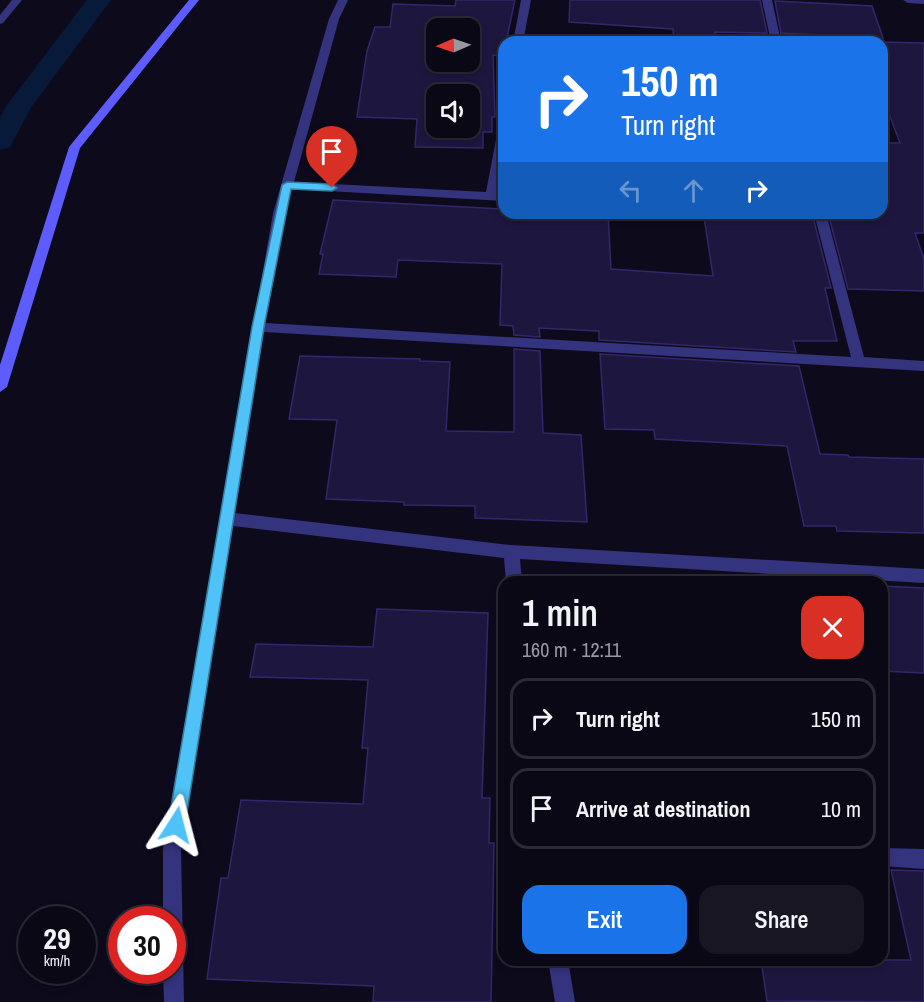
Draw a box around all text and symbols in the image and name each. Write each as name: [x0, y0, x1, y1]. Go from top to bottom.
north arrow: [426, 18, 480, 72]
map controls: [426, 18, 480, 138]
text: 150 m: [621, 53, 719, 109]
icon: right: [522, 60, 600, 138]
button: sound: [426, 84, 480, 138]
text: Turn right: [621, 107, 715, 143]
pin: [306, 126, 357, 188]
icon: arrive: [315, 135, 348, 168]
icon: left: [614, 174, 647, 207]
icon: ahead: [677, 174, 710, 207]
icon: right: [740, 174, 773, 207]
text: 1 min: [522, 589, 598, 637]
button: close: [801, 596, 864, 659]
text: 160 m · 12:11: [522, 636, 621, 663]
icon: right: [525, 702, 558, 735]
text: Turn right: [576, 704, 660, 734]
text: 150 m: [811, 704, 861, 734]
icon: arrive: [525, 792, 558, 825]
position arrow: [144, 793, 208, 857]
text: Arrive at destination: [576, 794, 750, 824]
text: 10 m: [821, 794, 861, 824]
button: Exit: [522, 885, 687, 954]
button: Share: [699, 885, 864, 954]
speed limit sign: 30: [108, 906, 186, 984]
text: 29: [43, 918, 71, 958]
text: km/h: [44, 950, 70, 971]

